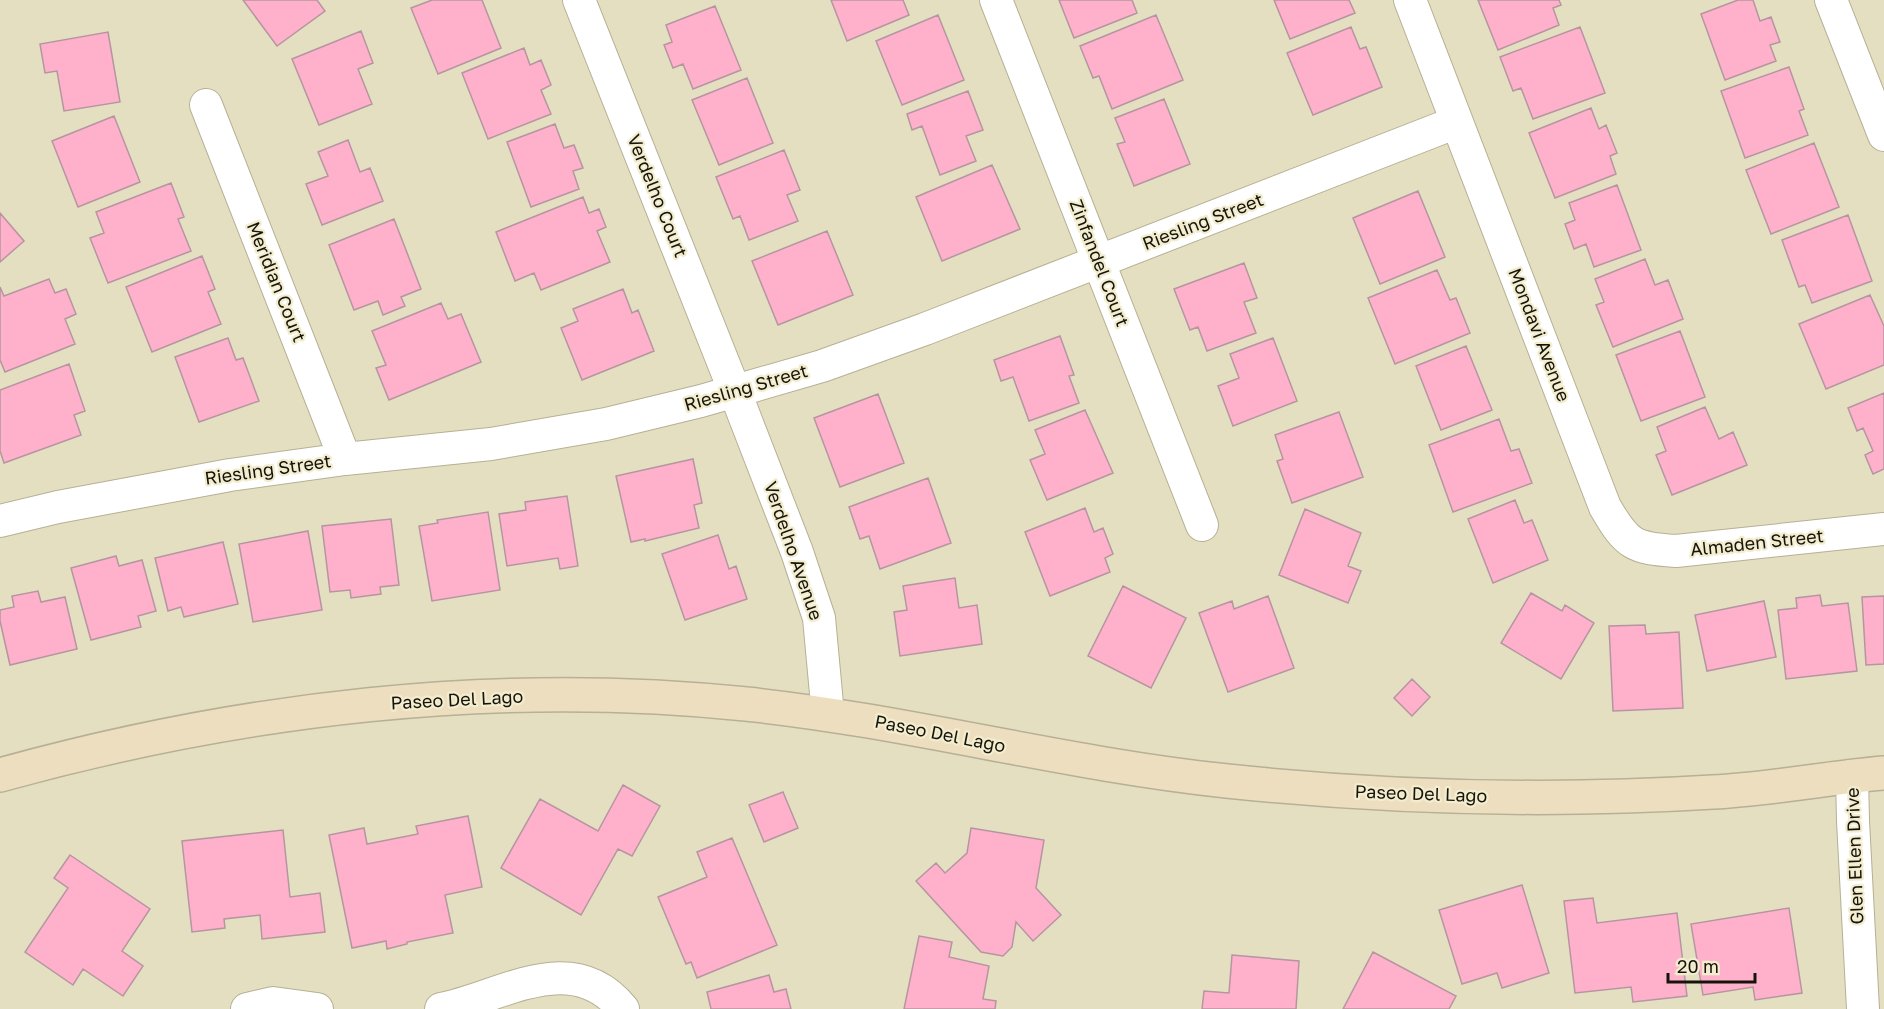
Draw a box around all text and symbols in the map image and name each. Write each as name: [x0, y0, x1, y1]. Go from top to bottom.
street label: Verdelho Court: [623, 131, 693, 260]
street label: Riesling Street: [1139, 188, 1266, 254]
street label: Zinfandel Court: [1066, 196, 1134, 329]
street label: Meridian Court: [243, 218, 311, 345]
street label: Mondavi Avenue: [1504, 265, 1576, 404]
street label: Riesling Street: [681, 359, 810, 415]
street label: Riesling Street: [203, 449, 333, 489]
street label: Verdelho Avenue: [760, 478, 828, 623]
street label: Almaden Street: [1689, 524, 1825, 560]
street label: Paseo Del Lago: [390, 685, 524, 713]
street label: Paseo Del Lago: [873, 710, 1007, 756]
street label: Paseo Del Lago: [1354, 780, 1488, 806]
street label: Glen Ellen Drive: [1841, 787, 1867, 925]
scale bar: [1668, 946, 1755, 984]
text: 20 m: [1677, 955, 1719, 977]

